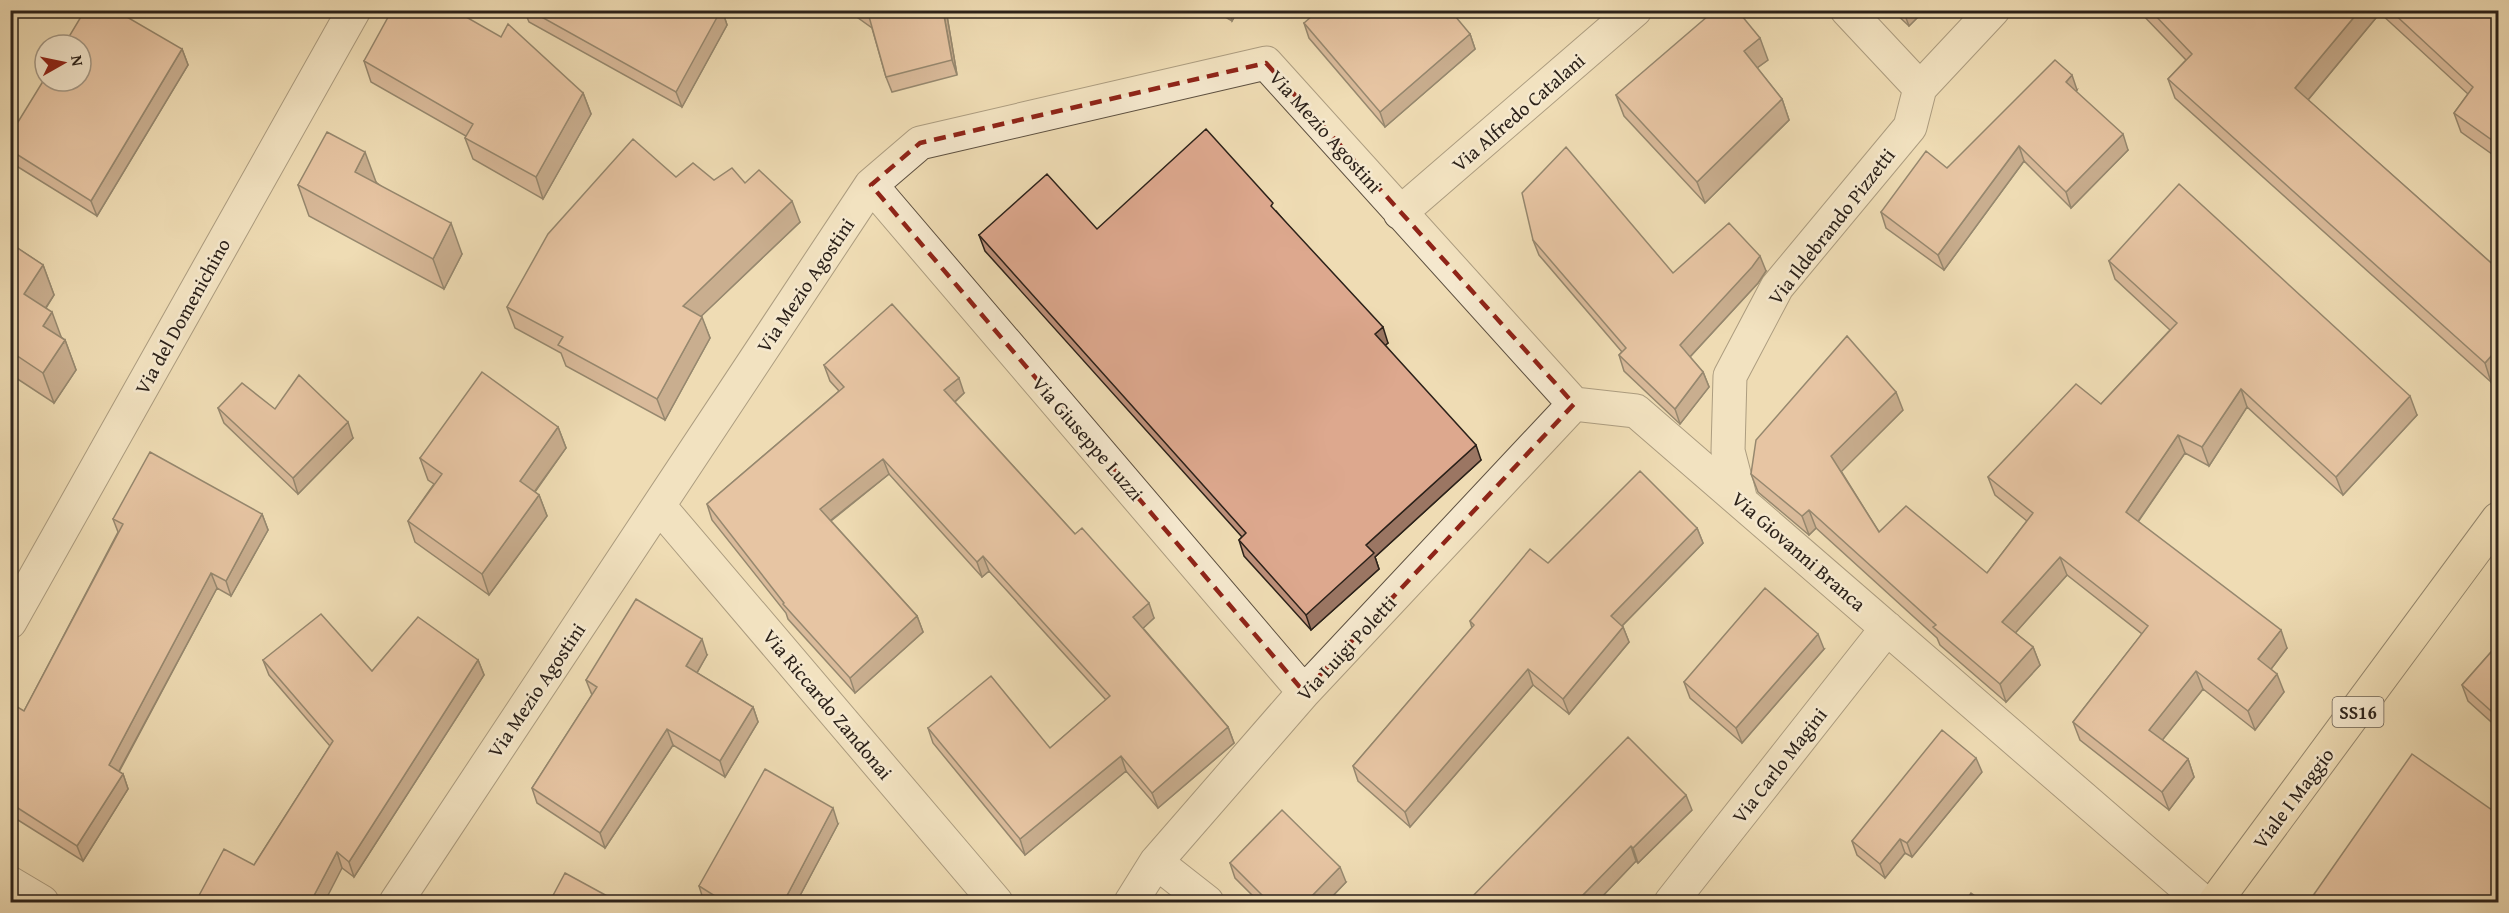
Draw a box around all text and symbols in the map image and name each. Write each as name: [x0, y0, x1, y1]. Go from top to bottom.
north arrow: [33, 33, 93, 93]
street label: Via Alfredo Catalani: [1445, 46, 1591, 178]
text: N: [65, 53, 91, 68]
street label: Via Mezio Agostini: [1263, 63, 1390, 199]
street label: Via Ildebrando Pizzetti: [1761, 141, 1902, 310]
street label: Via Mezio Agostini: [749, 211, 861, 358]
street label: Via del Domenichino: [127, 233, 237, 399]
street label: Via Giuseppe Luzzi: [1025, 369, 1151, 507]
street label: Via Giovanni Branca: [1725, 484, 1873, 618]
street label: Via Luigi Poletti: [1290, 589, 1403, 707]
street label: Via Mezio Agostini: [480, 616, 592, 763]
street label: Via Riccardo Zandonai: [756, 622, 900, 786]
road number: SS16: [2332, 697, 2384, 727]
street label: Via Carlo Magini: [1725, 701, 1834, 829]
street label: Viale I Maggio: [2245, 741, 2341, 855]

